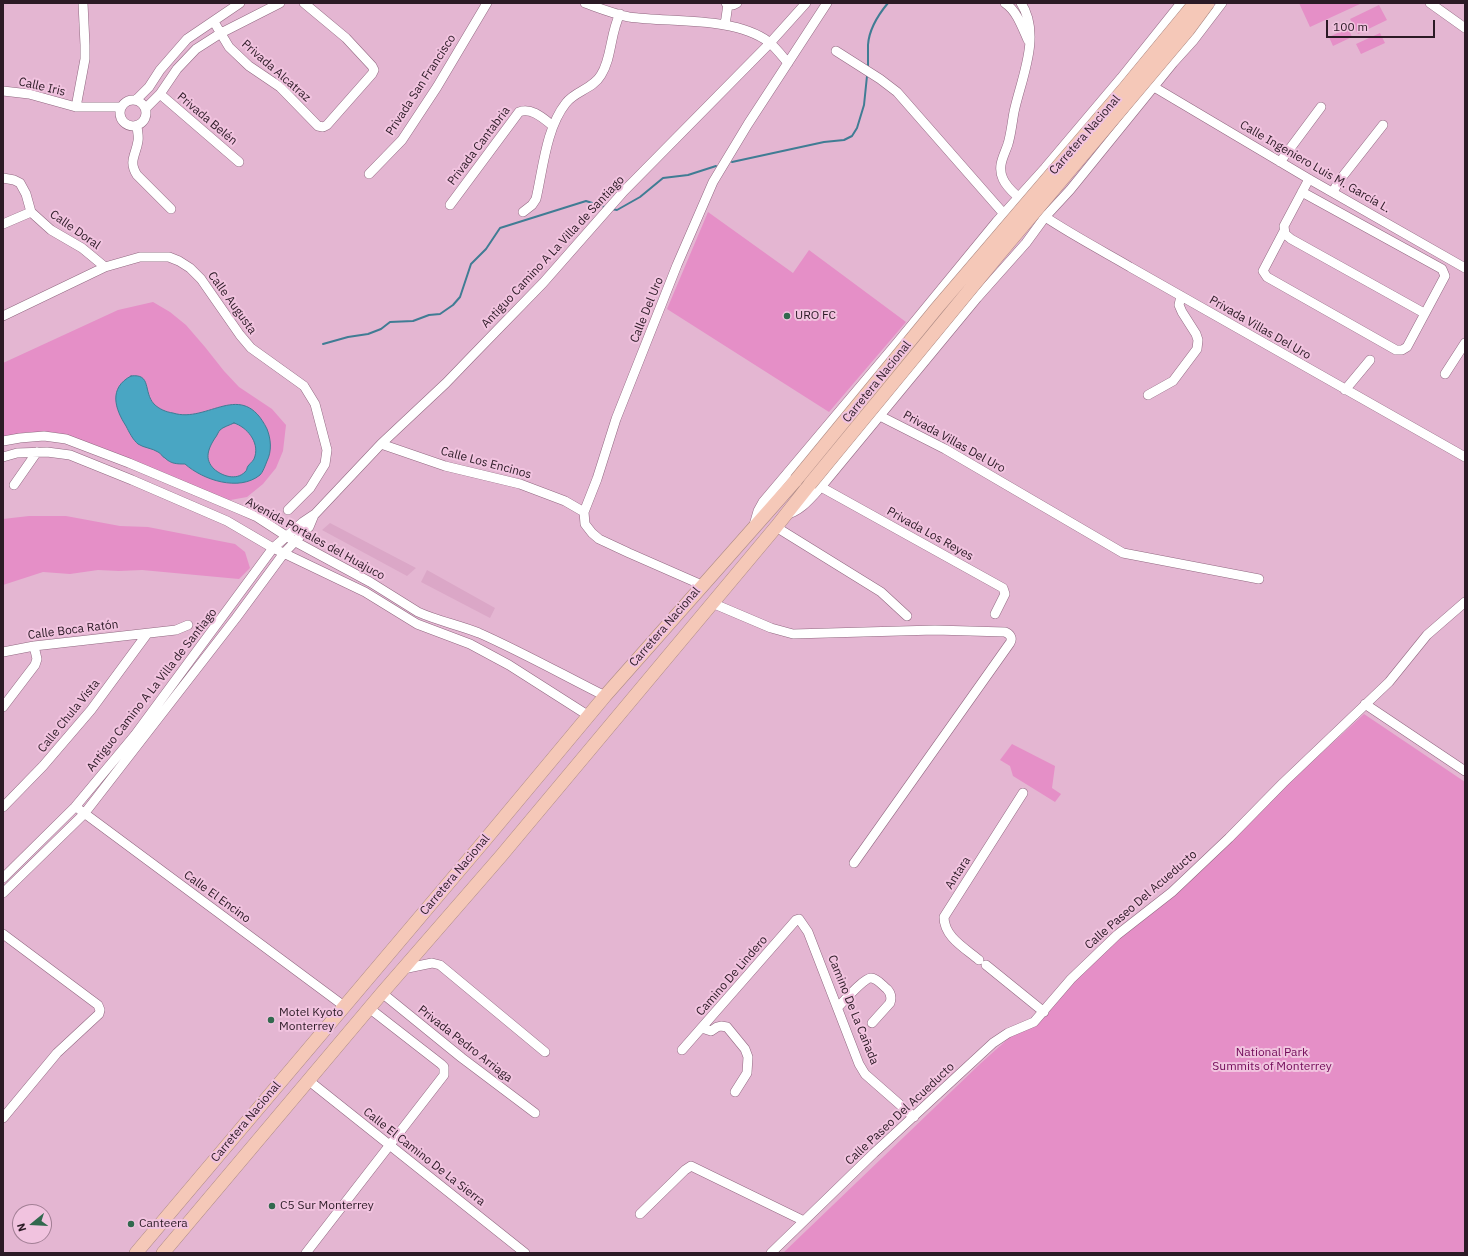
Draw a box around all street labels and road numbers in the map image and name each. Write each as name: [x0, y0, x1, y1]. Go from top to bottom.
street label: Privada San Francisco: [383, 32, 459, 138]
street label: Privada Alcatraz: [238, 37, 314, 105]
street label: Calle Iris: [17, 75, 67, 99]
street label: Privada Belén: [174, 90, 240, 148]
street label: Carretera Nacional: [1047, 92, 1123, 178]
street label: Privada Cantabria: [445, 104, 513, 188]
street label: Calle Ingeniero Luis M. García L.: [1237, 118, 1393, 216]
street label: Antiguo Camino A La Villa de Santiago: [478, 173, 628, 331]
street label: Calle Doral: [47, 207, 103, 253]
street label: Calle Augusta: [205, 269, 259, 337]
street label: Calle Del Uro: [627, 275, 667, 345]
street label: Privada Villas Del Uro: [1207, 293, 1313, 363]
street label: Carretera Nacional: [840, 338, 914, 426]
street label: Privada Villas Del Uro: [900, 408, 1008, 476]
street label: Calle Los Encinos: [439, 444, 533, 482]
street label: Avenida Portales del Huajuco: [243, 495, 387, 583]
street label: Privada Los Reyes: [884, 504, 976, 564]
street label: Carretera Nacional: [627, 584, 703, 670]
street label: Antiguo Camino A La Villa de Santiago: [84, 606, 220, 774]
street label: Calle Boca Ratón: [27, 617, 119, 643]
street label: Calle Chula Vista: [35, 676, 103, 756]
street label: Carretera Nacional: [417, 832, 493, 918]
street label: Calle Paseo Del Acueducto: [1082, 847, 1200, 953]
street label: Antara: [942, 854, 974, 892]
street label: Calle El Encino: [181, 868, 253, 926]
street label: Camino De Lindero: [693, 933, 771, 1019]
street label: Camino De La Cañada: [824, 953, 882, 1067]
street label: Privada Pedro Arriaga: [415, 1003, 515, 1085]
street label: Calle Paseo Del Acueducto: [842, 1060, 958, 1168]
street label: Carretera Nacional: [208, 1079, 284, 1165]
street label: Calle El Camino De La Sierra: [360, 1105, 488, 1209]

